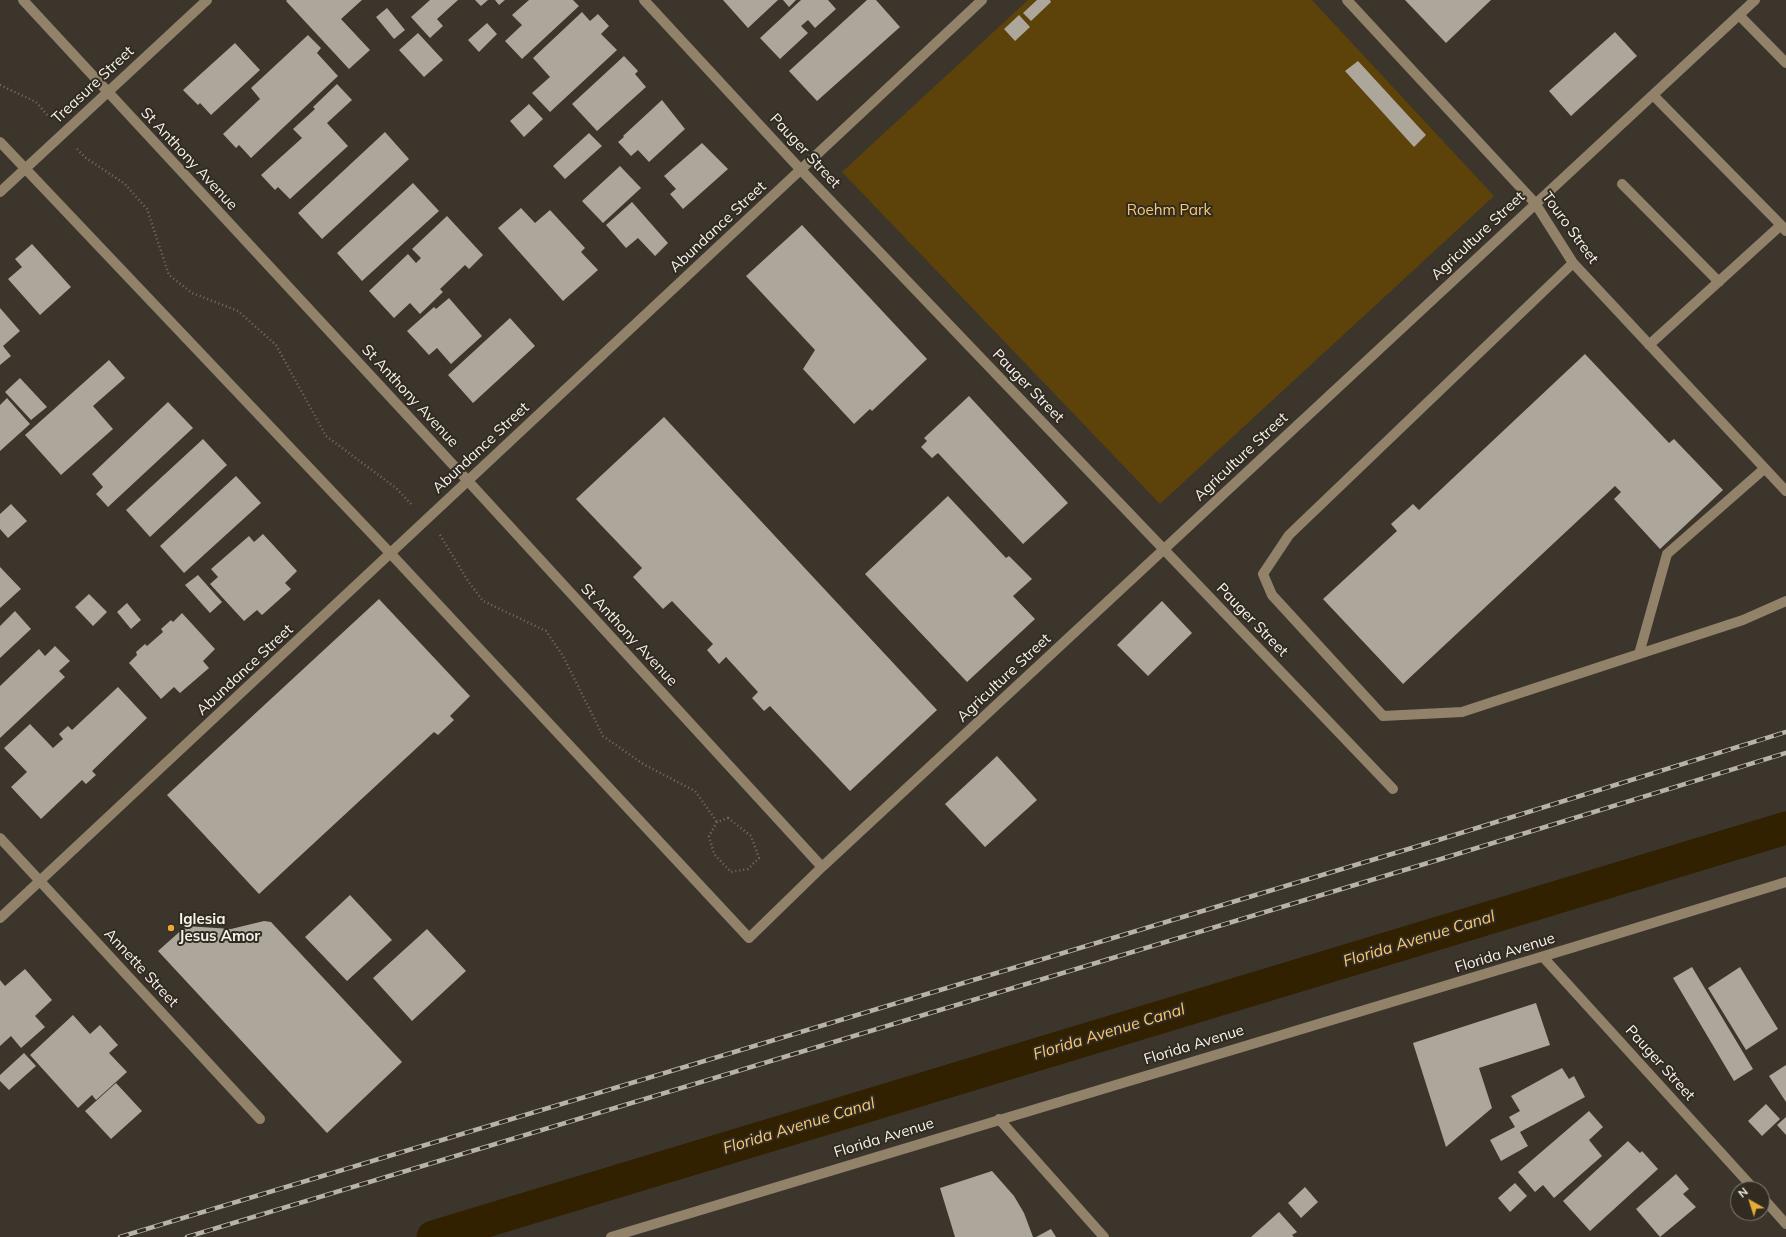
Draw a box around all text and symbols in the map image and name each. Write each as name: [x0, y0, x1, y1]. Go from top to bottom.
street label: Treasure Street: [48, 42, 138, 128]
street label: St Anthony Avenue: [137, 104, 241, 214]
street label: Pauger Street: [766, 110, 844, 192]
street label: Abundance Street: [666, 178, 770, 276]
street label: Agriculture Street: [1427, 188, 1529, 284]
street label: Touro Street: [1538, 189, 1602, 267]
park label: Roehm Park: [1127, 201, 1211, 219]
street label: St Anthony Avenue: [358, 341, 462, 451]
street label: Pauger Street: [988, 346, 1068, 426]
street label: Abundance Street: [429, 399, 533, 497]
street label: Agriculture Street: [1190, 409, 1292, 505]
street label: St Anthony Avenue: [577, 580, 681, 690]
street label: Pauger Street: [1212, 580, 1292, 660]
street label: Abundance Street: [193, 621, 297, 719]
street label: Agriculture Street: [953, 630, 1055, 726]
water label: Florida Avenue Canal: [1341, 907, 1497, 971]
place label: Iglesia Jesus Amor: [179, 910, 260, 945]
marker: Iglesia Jesus Amor: [166, 923, 176, 933]
street label: Annette Street: [100, 925, 182, 1011]
street label: Florida Avenue: [1453, 929, 1557, 977]
water label: Florida Avenue Canal: [1031, 1000, 1187, 1064]
street label: Florida Avenue: [1142, 1021, 1246, 1069]
street label: Pauger Street: [1621, 1022, 1699, 1104]
water label: Florida Avenue Canal: [721, 1094, 877, 1158]
street label: Florida Avenue: [832, 1114, 936, 1162]
north arrow: [1730, 1181, 1770, 1221]
text: N: [1735, 1184, 1751, 1201]

